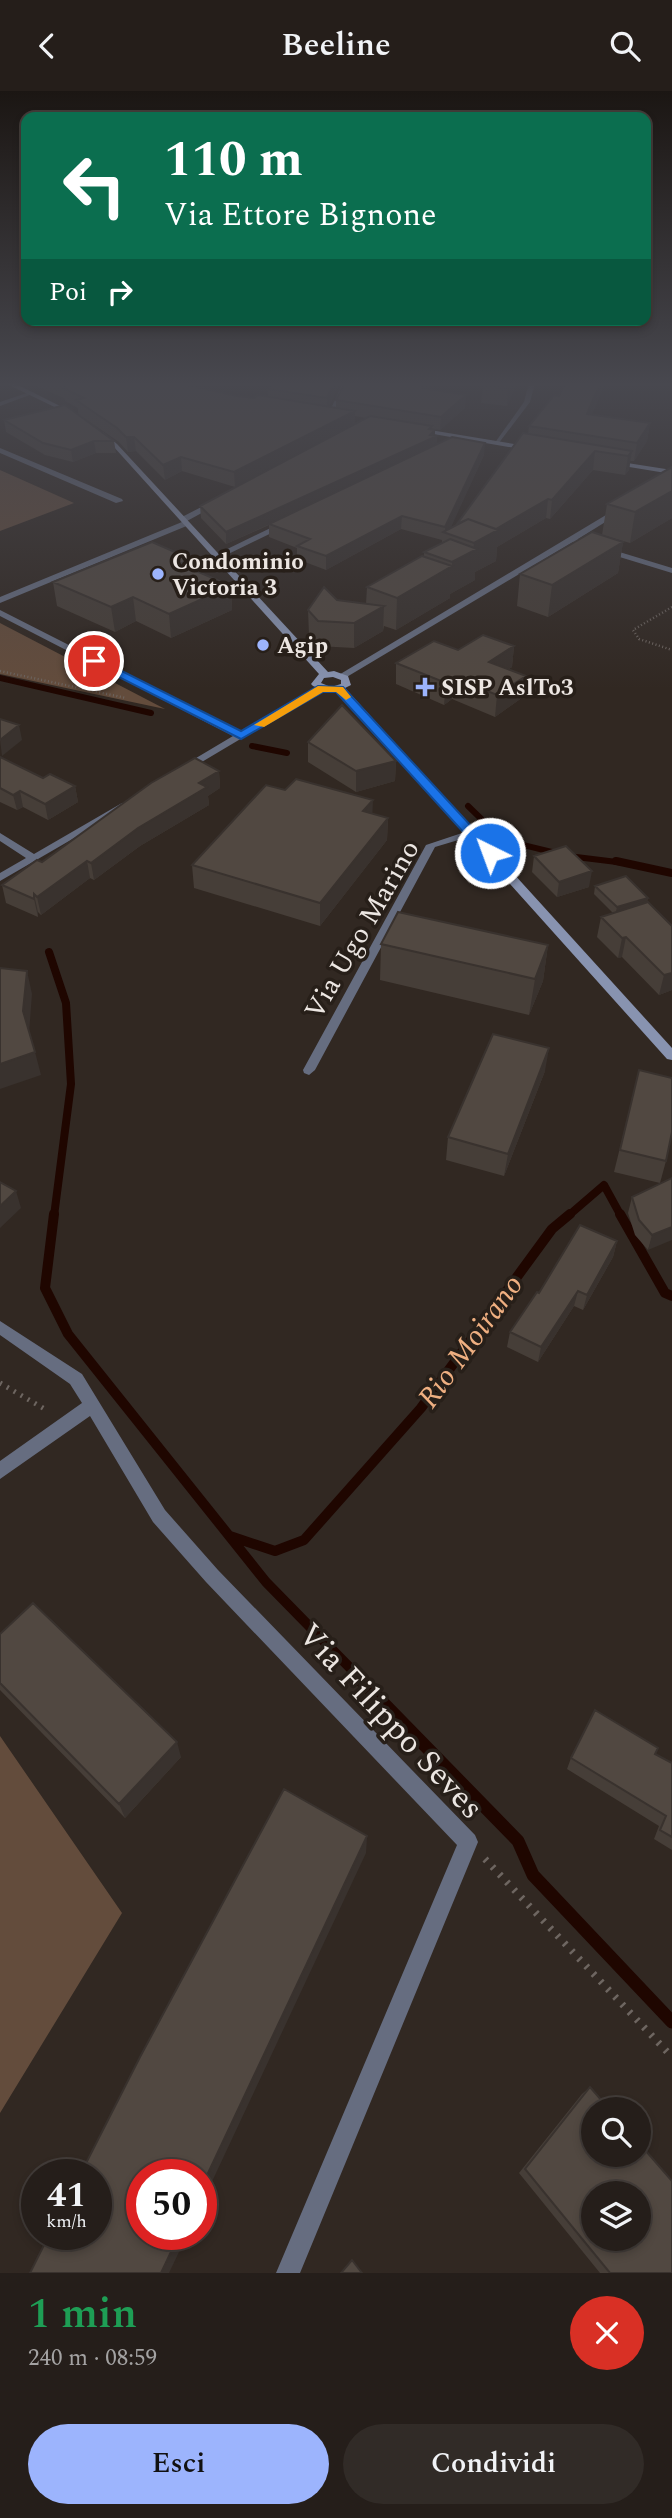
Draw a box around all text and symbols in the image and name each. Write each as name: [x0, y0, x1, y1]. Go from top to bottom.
text: Beeline: [281, 21, 391, 70]
icon: back: [28, 27, 66, 65]
icon: search: [606, 27, 644, 65]
text: 110 m: [164, 123, 303, 198]
icon: left: [49, 140, 140, 231]
text: Via Ettore Bignone: [164, 191, 437, 240]
text: Poi: [49, 272, 87, 312]
icon: right: [101, 273, 139, 311]
place label: Condominio Victoria 3: [172, 545, 304, 606]
marker: Condominio Victoria 3: [150, 566, 166, 582]
place label: Agip: [277, 629, 328, 664]
pin: [64, 631, 124, 691]
marker: Agip: [255, 637, 271, 653]
icon: arrive: [75, 642, 113, 680]
place label: SISP AslTo3: [441, 671, 574, 706]
marker: SISP AslTo3: [415, 677, 435, 697]
position arrow: [453, 816, 527, 890]
street label: Via Ugo Marino: [293, 832, 431, 1028]
water label: Rio Moirano: [406, 1265, 535, 1418]
street label: Via Filippo Seves: [286, 1612, 495, 1831]
map controls: [581, 2097, 651, 2251]
button: search: [581, 2097, 651, 2167]
speed limit sign: 50: [126, 2159, 217, 2250]
text: 41: [47, 2169, 86, 2222]
button: layers: [581, 2181, 651, 2251]
text: km/h: [46, 2208, 87, 2235]
text: 1 min: [28, 2283, 137, 2346]
button: close: [570, 2296, 644, 2370]
text: 240 m · 08:59: [28, 2341, 157, 2376]
button: Esci: [28, 2424, 329, 2504]
button: Condividi: [343, 2424, 644, 2504]

